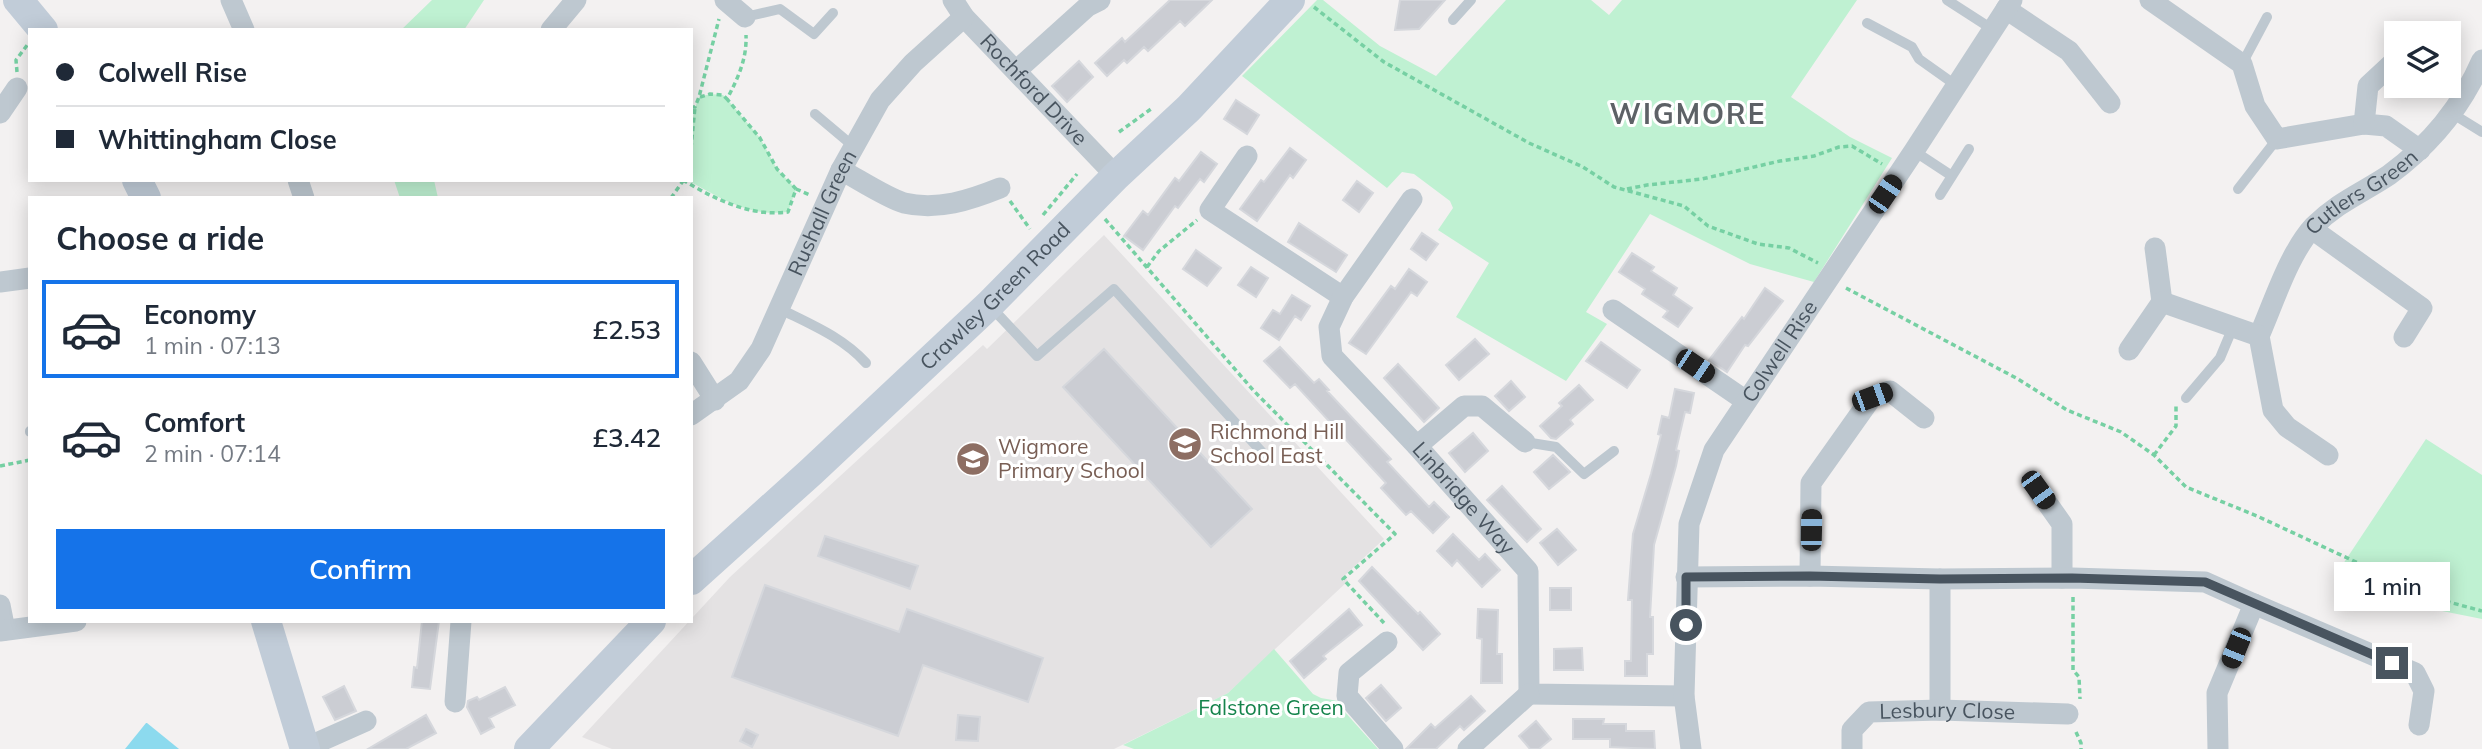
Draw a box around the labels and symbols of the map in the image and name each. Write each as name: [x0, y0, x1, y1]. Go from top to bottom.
street label: Rochford Drive: [975, 28, 1094, 150]
district label: WIGMORE: [1610, 96, 1766, 131]
street label: Cutlers Green: [2299, 143, 2423, 240]
street label: Rushall Green: [782, 145, 862, 279]
car: [1865, 171, 1906, 217]
street label: Crawley Green Road: [914, 216, 1075, 375]
street label: Colwell Rise: [1736, 295, 1822, 407]
car: [1672, 346, 1719, 386]
car: [1849, 380, 1896, 414]
place label: Richmond Hill School East: [1210, 418, 1344, 468]
school or university icon: Richmond Hill School East: [1166, 425, 1204, 463]
place label: Wigmore Primary School: [998, 433, 1145, 483]
street label: Linbridge Way: [1407, 436, 1521, 559]
school or university icon: Wigmore Primary School: [954, 440, 992, 478]
car: [2018, 467, 2059, 513]
car: [1801, 509, 1822, 551]
callout: 1 min: [2334, 562, 2450, 610]
route start: [1670, 609, 1702, 641]
car: [2219, 625, 2254, 671]
route end: [2376, 647, 2408, 679]
park label: Falstone Green: [1198, 694, 1344, 720]
street label: Lesbury Close: [1879, 696, 2016, 724]

